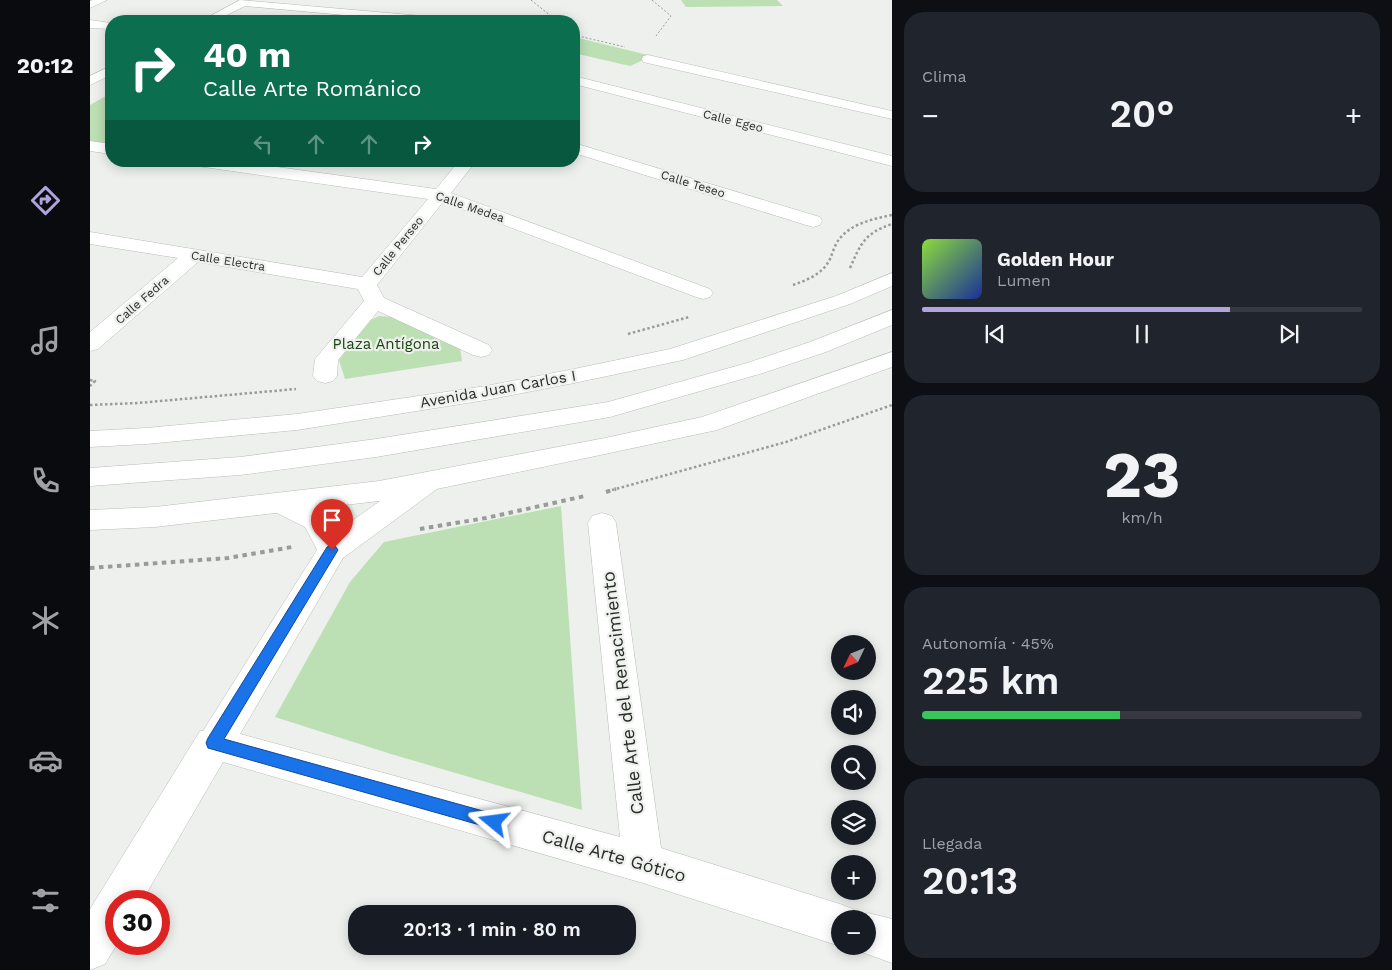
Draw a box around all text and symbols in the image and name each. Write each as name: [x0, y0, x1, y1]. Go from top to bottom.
text: 40 m: [203, 34, 291, 76]
icon: right: [120, 35, 185, 100]
text: 20:12: [17, 53, 73, 78]
text: Clima: [922, 67, 966, 86]
text: Calle Arte Románico: [203, 76, 421, 101]
text: 20°: [1110, 92, 1174, 136]
text: −: [922, 99, 939, 132]
text: +: [1345, 99, 1362, 132]
street label: Calle Egeo: [701, 107, 765, 135]
icon: left: [249, 130, 277, 158]
icon: ahead: [302, 130, 330, 158]
icon: ahead: [355, 130, 383, 158]
icon: right: [408, 130, 436, 158]
street label: Calle Teseo: [659, 168, 727, 200]
icon: directions: [28, 183, 63, 218]
street label: Calle Medea: [434, 189, 506, 225]
street label: Calle Perseo: [370, 213, 426, 279]
street label: Calle Electra: [190, 248, 266, 274]
text: Golden Hour: [997, 248, 1114, 271]
text: Lumen: [997, 271, 1051, 290]
street label: Calle Fedra: [112, 273, 172, 327]
icon: previous: [981, 320, 1009, 348]
icon: pause: [1128, 320, 1156, 348]
icon: next: [1275, 320, 1303, 348]
icon: music: [28, 323, 63, 358]
park label: Plaza Antígona: [332, 335, 440, 353]
street label: Avenida Juan Carlos I: [419, 366, 577, 412]
text: 23: [1103, 437, 1181, 513]
icon: phone: [28, 463, 63, 498]
pin: [311, 499, 353, 550]
icon: arrive: [318, 506, 346, 534]
text: km/h: [1121, 508, 1163, 527]
street label: Calle Arte del Renacimiento: [597, 570, 648, 816]
icon: climate: [28, 603, 63, 638]
text: Autonomía · 45%: [922, 634, 1054, 653]
north arrow: [831, 635, 876, 680]
map controls: [831, 635, 876, 955]
text: 225 km: [922, 659, 1059, 703]
button: sound: [831, 690, 876, 735]
icon: car: [28, 743, 63, 778]
button: search: [831, 745, 876, 790]
position arrow: [467, 795, 519, 847]
button: layers: [831, 800, 876, 845]
street label: Calle Arte Gótico: [540, 825, 689, 886]
text: Llegada: [922, 834, 982, 853]
button: +: [831, 855, 876, 900]
text: 20:13: [922, 859, 1018, 903]
icon: filters: [28, 883, 63, 918]
speed limit sign: 30: [105, 890, 170, 955]
button: −: [831, 910, 876, 955]
text: 20:13 · 1 min · 80 m: [403, 918, 581, 941]

